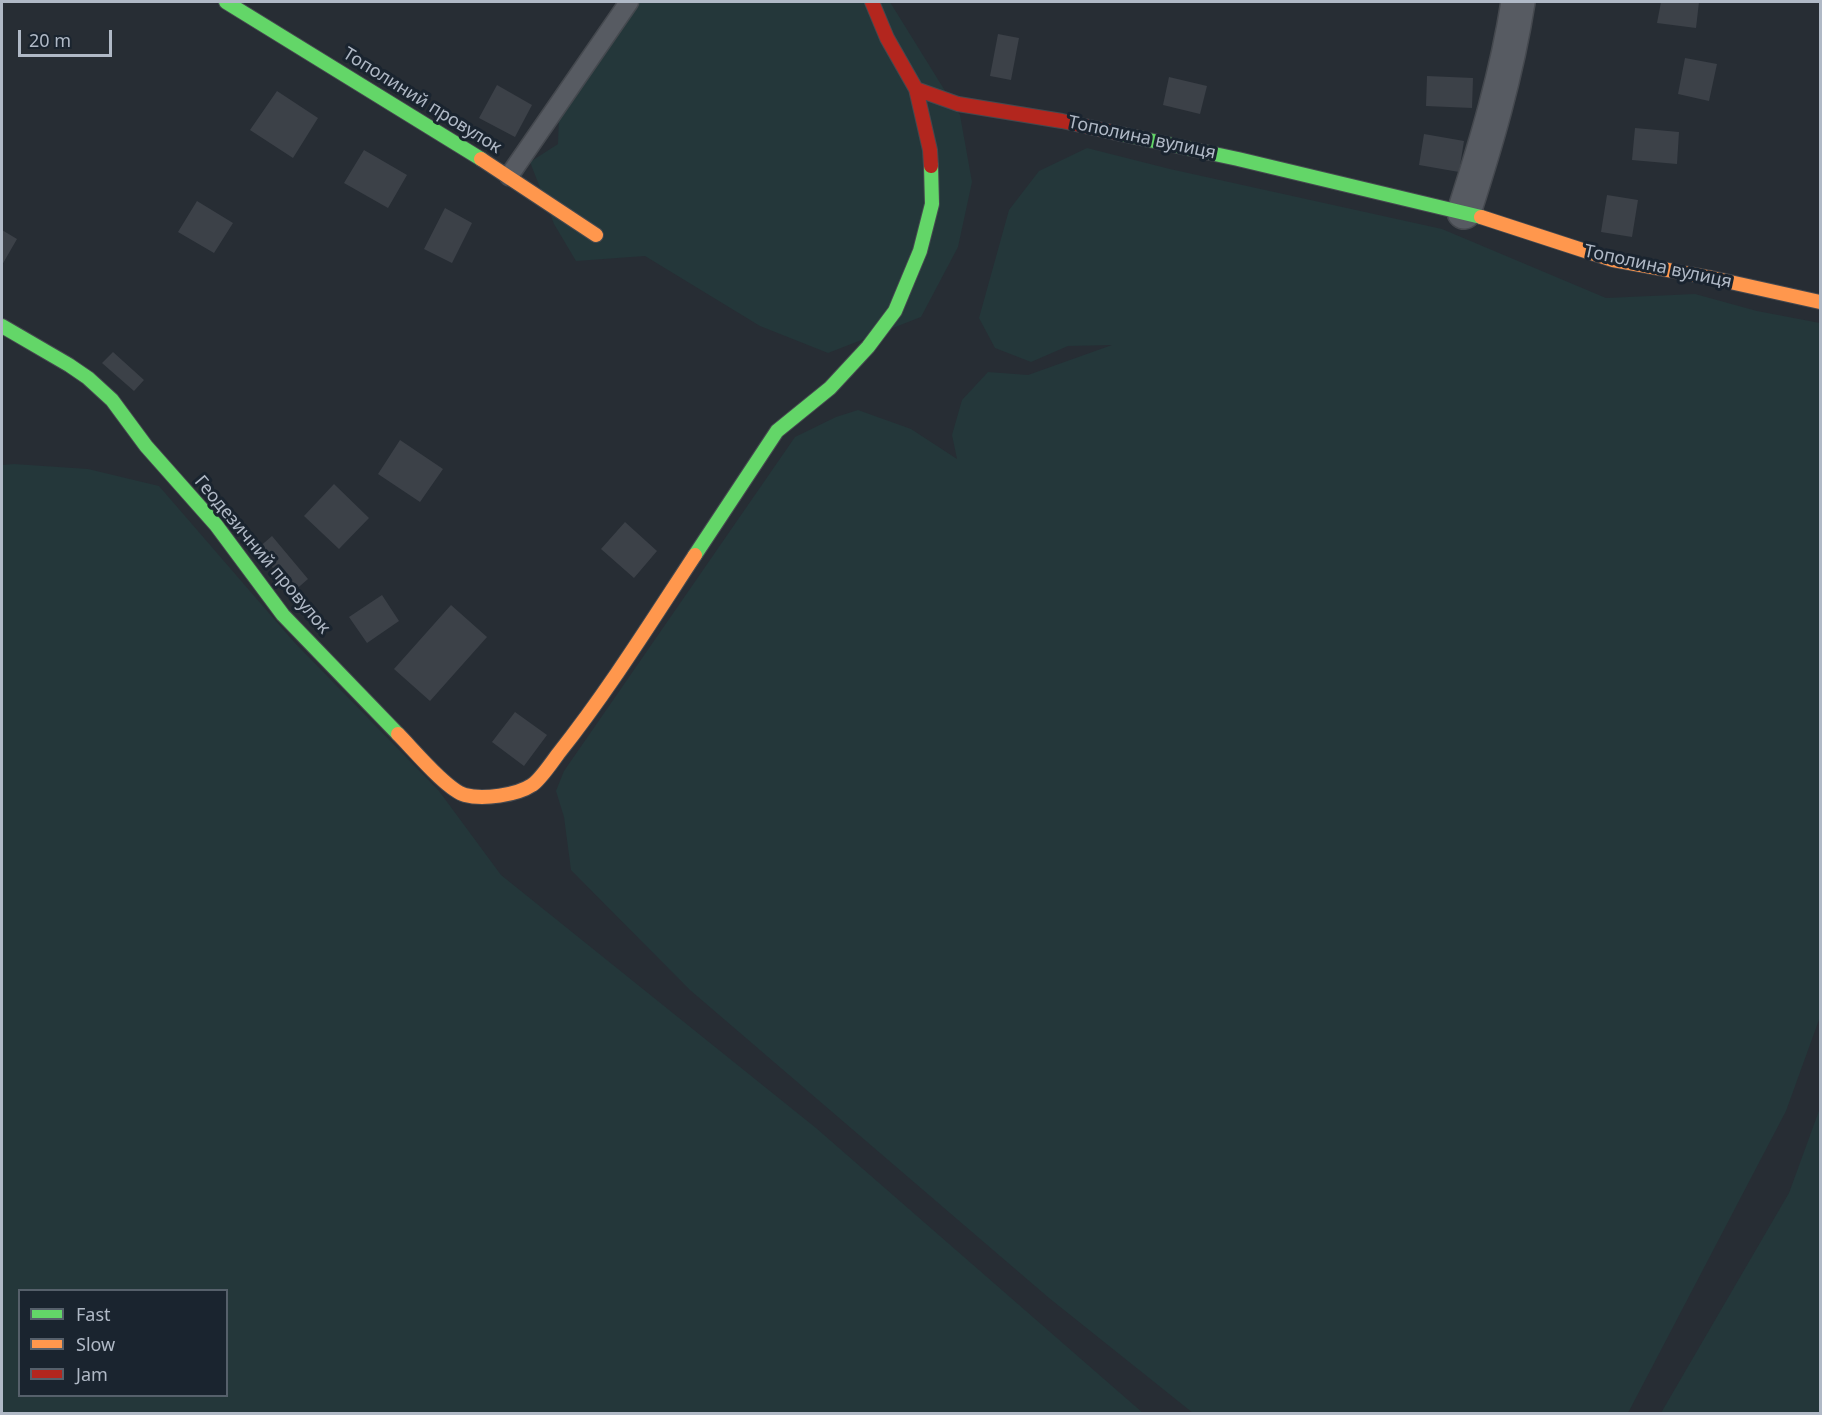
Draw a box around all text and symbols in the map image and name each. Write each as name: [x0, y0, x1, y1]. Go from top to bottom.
scale bar: [21, 18, 116, 56]
text: 20 m: [29, 28, 71, 52]
street label: Тополиний провулок: [339, 43, 505, 159]
street label: Тополина вулиця: [1066, 112, 1218, 164]
street label: Тополина вулиця: [1582, 241, 1734, 293]
street label: Геодезичний провулок: [189, 471, 335, 639]
legend: [18, 1289, 228, 1397]
text: Fast: [76, 1302, 111, 1326]
text: Slow: [76, 1332, 115, 1356]
text: Jam: [76, 1362, 108, 1386]

